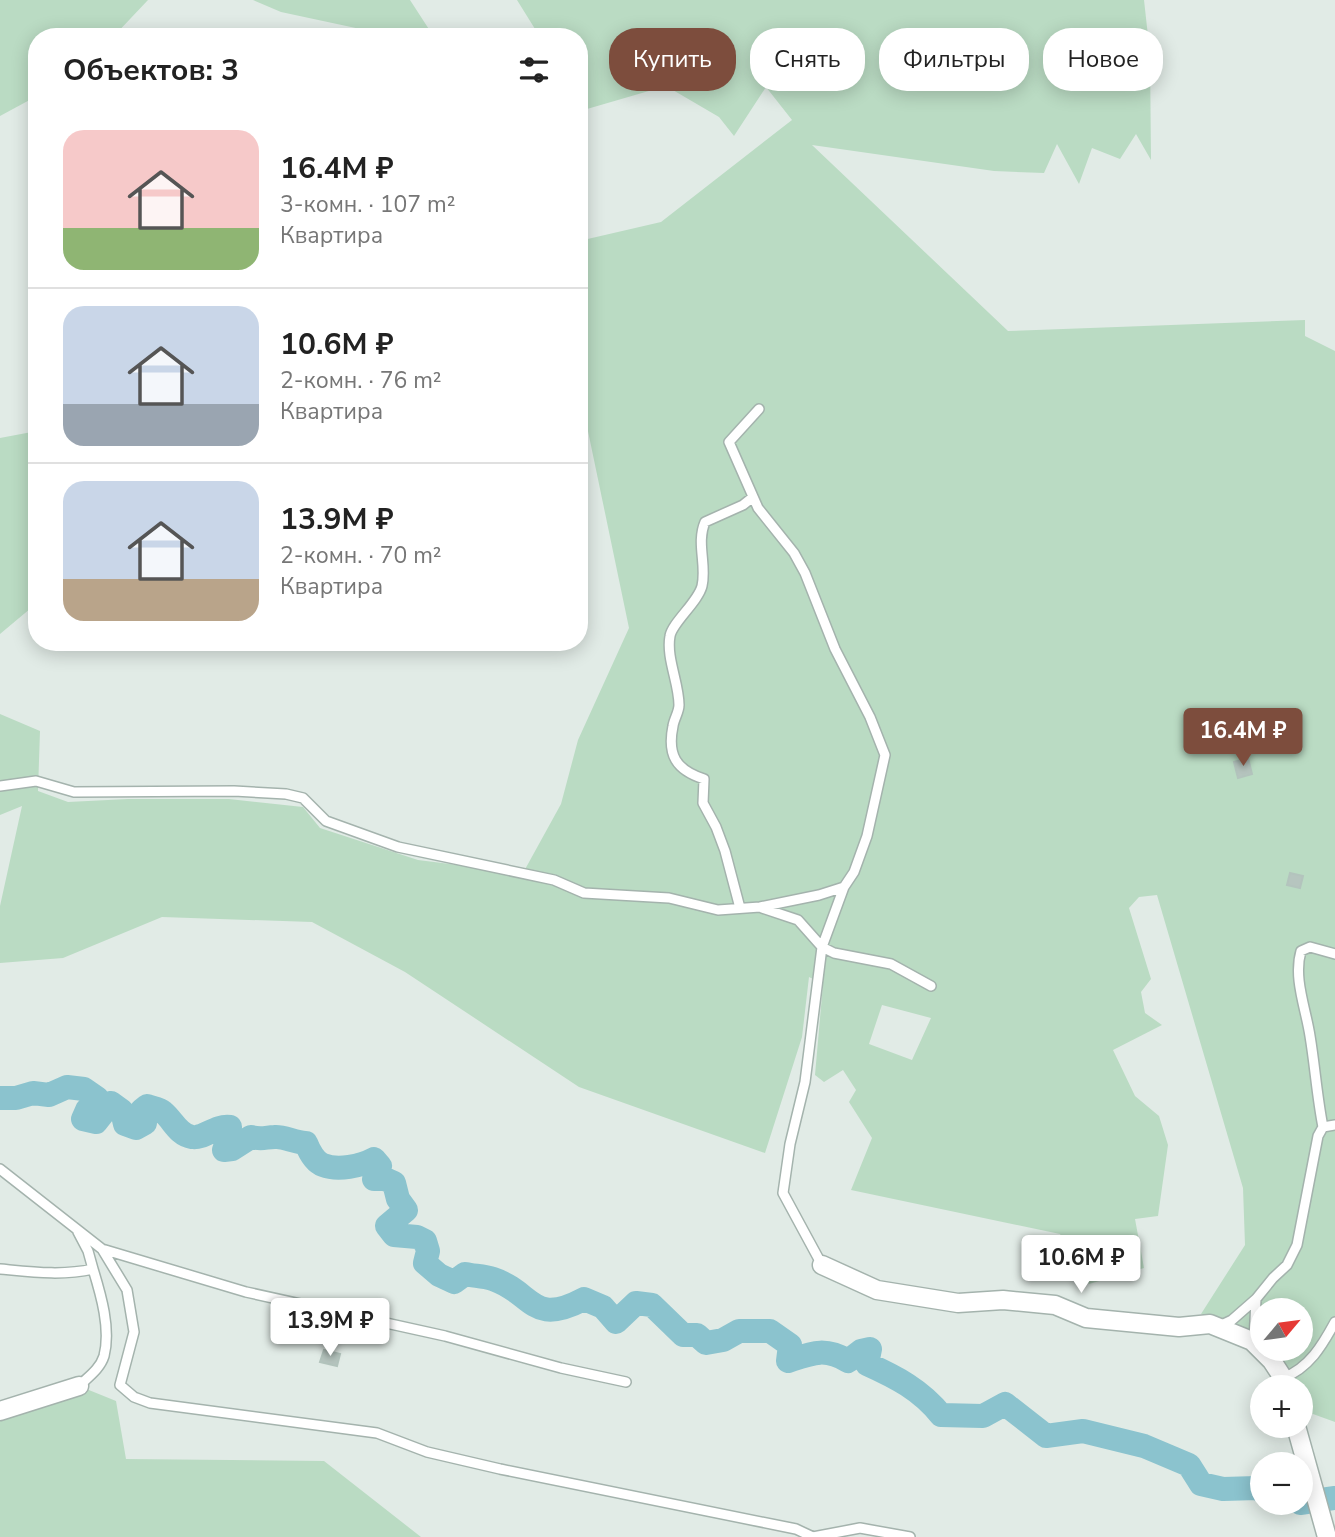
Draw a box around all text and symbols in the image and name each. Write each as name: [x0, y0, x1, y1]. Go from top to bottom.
chip: Купить: [609, 28, 736, 91]
chip: Снять: [750, 28, 865, 91]
chip: Фильтры: [879, 28, 1029, 91]
chip: Новое: [1043, 28, 1163, 91]
text: Объектов: 3: [63, 50, 239, 91]
icon: filters: [515, 51, 553, 89]
text: 16.4M ₽: [280, 148, 394, 189]
icon: home: [119, 158, 203, 242]
text: 3-комн. · 107 m²: [280, 189, 455, 220]
text: Квартира: [280, 220, 383, 251]
text: 10.6M ₽: [280, 324, 394, 365]
icon: home: [119, 334, 203, 418]
text: 2-комн. · 76 m²: [280, 365, 442, 396]
text: Квартира: [280, 396, 383, 427]
text: 13.9M ₽: [280, 499, 394, 540]
icon: home: [119, 509, 203, 593]
text: 2-комн. · 70 m²: [280, 540, 442, 571]
text: Квартира: [280, 571, 383, 602]
pin: 16.4M ₽: [1178, 708, 1308, 768]
text: 16.4M ₽: [1199, 715, 1287, 746]
pin: 10.6M ₽: [1016, 1236, 1146, 1295]
text: 10.6M ₽: [1037, 1242, 1125, 1273]
pin: 13.9M ₽: [265, 1298, 395, 1358]
north arrow: [1250, 1298, 1312, 1362]
map controls: [1250, 1298, 1313, 1515]
text: 13.9M ₽: [286, 1305, 374, 1336]
button: +: [1250, 1375, 1313, 1438]
button: −: [1250, 1452, 1313, 1515]

